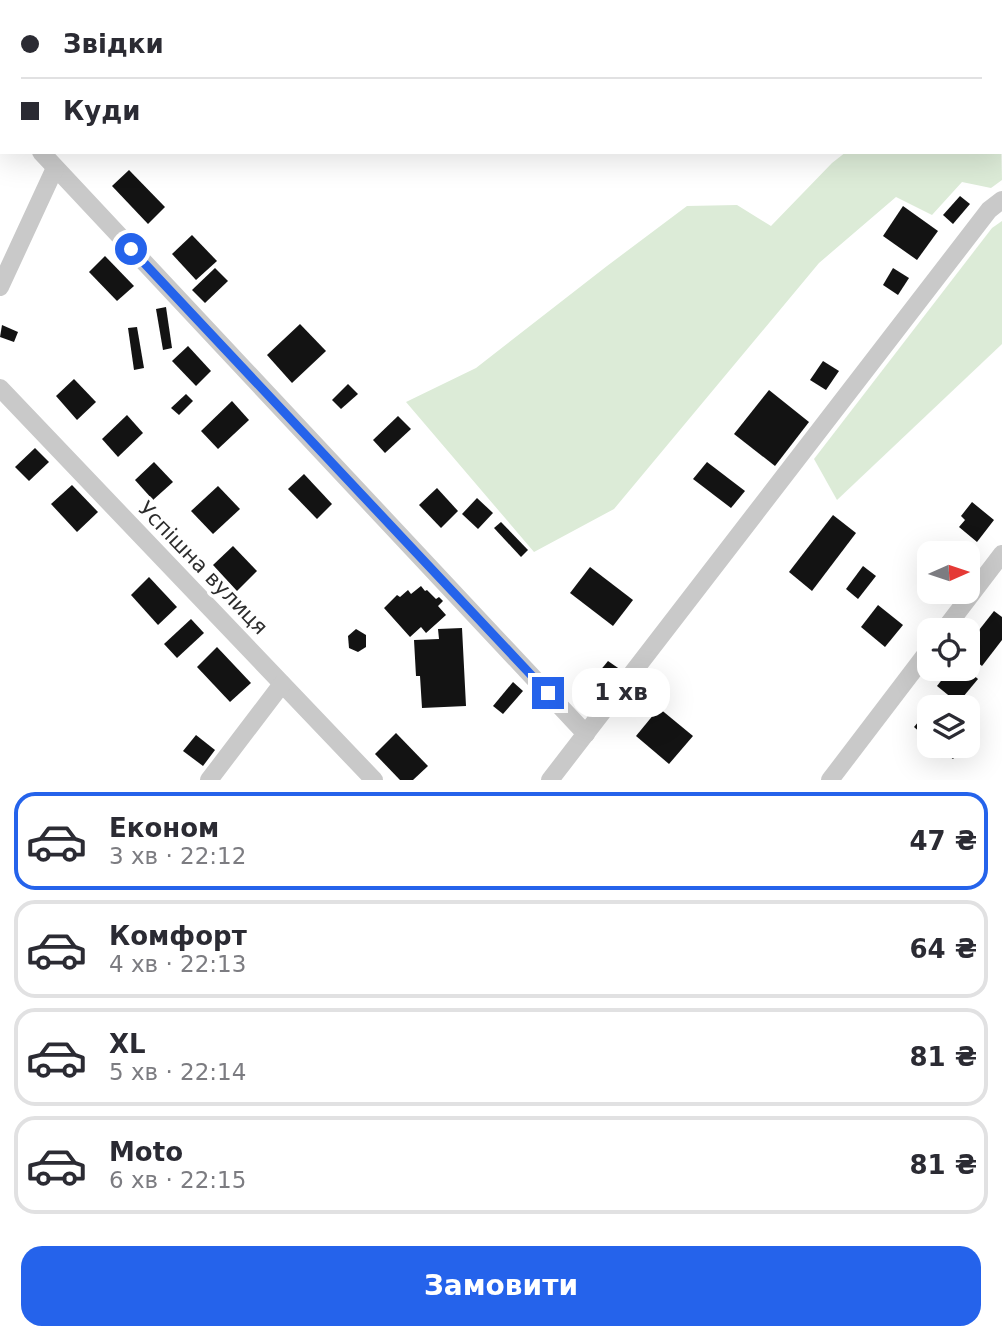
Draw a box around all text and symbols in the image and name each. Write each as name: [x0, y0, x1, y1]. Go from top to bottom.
text: Звідки: [63, 29, 164, 59]
text: Куди: [63, 96, 140, 126]
route start: [115, 233, 147, 265]
street label: Успішна вулиця: [134, 497, 272, 639]
north arrow: [917, 541, 980, 604]
map controls: [917, 541, 980, 758]
button: locate: [917, 618, 980, 681]
callout: 1 хв: [572, 668, 670, 718]
route end: [532, 677, 564, 709]
text: 1 хв: [594, 679, 648, 705]
button: layers: [917, 695, 980, 758]
icon: car: [25, 810, 88, 873]
text: Економ: [109, 813, 219, 843]
text: 47 ₴: [909, 826, 977, 856]
text: 3 хв · 22:12: [109, 843, 246, 869]
icon: car: [25, 918, 88, 981]
text: Комфорт: [109, 921, 247, 951]
text: 64 ₴: [909, 934, 977, 964]
text: 4 хв · 22:13: [109, 951, 246, 977]
icon: car: [25, 1026, 88, 1089]
text: XL: [109, 1029, 146, 1059]
text: 81 ₴: [909, 1042, 977, 1072]
text: 5 хв · 22:14: [109, 1059, 246, 1085]
icon: car: [25, 1134, 88, 1197]
text: Moto: [109, 1137, 183, 1167]
text: 81 ₴: [909, 1150, 977, 1180]
text: 6 хв · 22:15: [109, 1167, 246, 1193]
button: Замовити: [21, 1246, 981, 1326]

